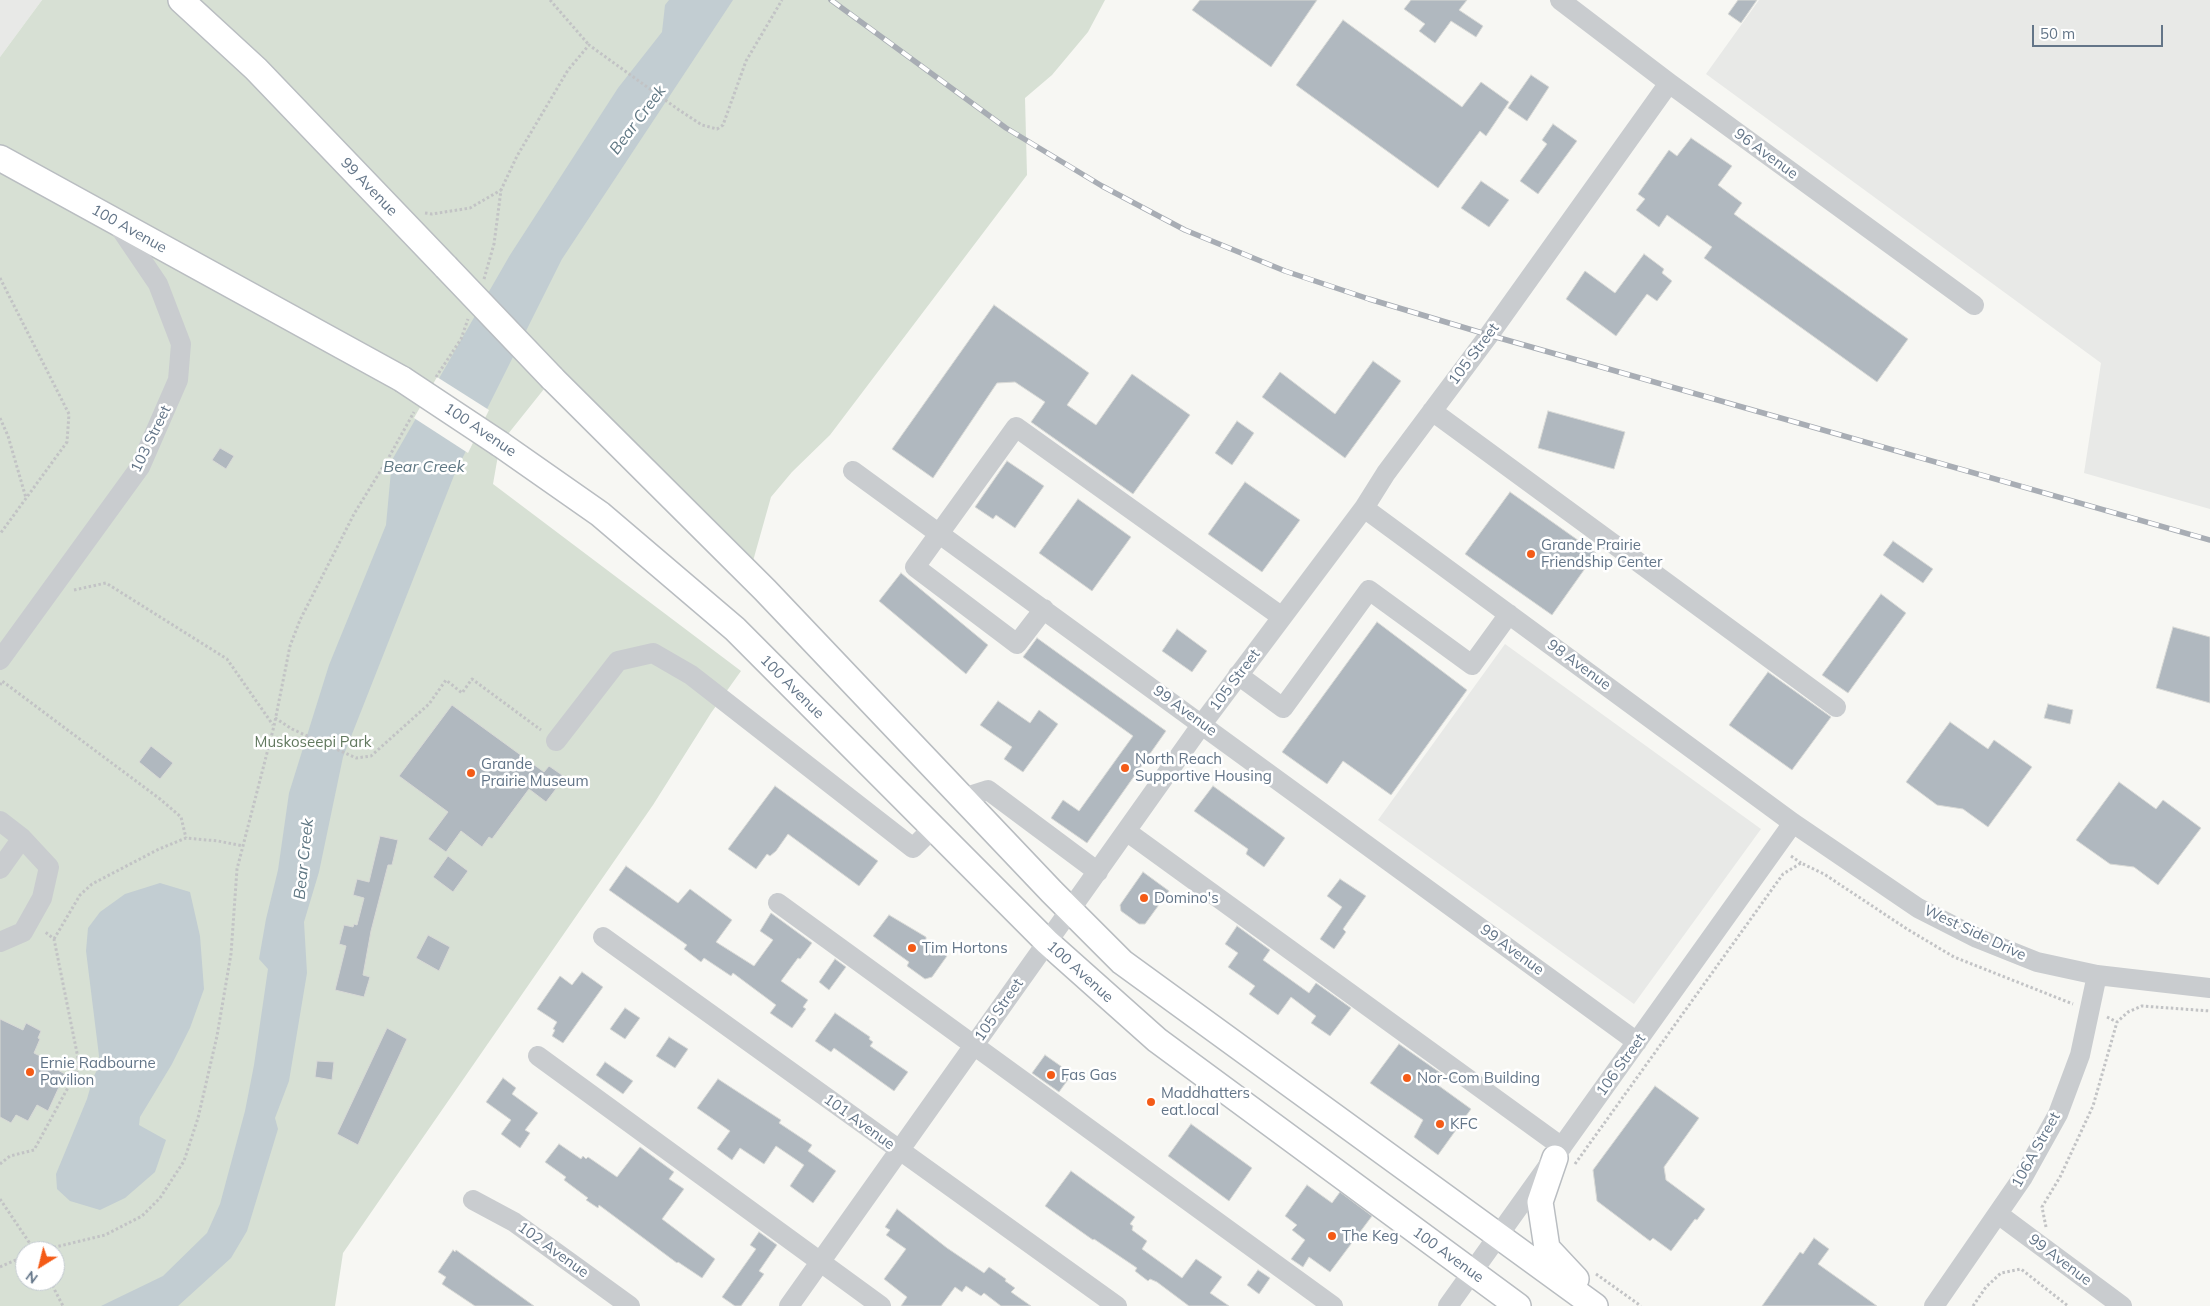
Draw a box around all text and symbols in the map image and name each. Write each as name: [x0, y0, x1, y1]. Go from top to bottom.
scale bar: [2035, 15, 2166, 47]
text: 50 m: [2040, 24, 2075, 43]
water label: Bear Creek: [606, 82, 670, 158]
street label: 96 Avenue: [1731, 125, 1801, 183]
street label: 99 Avenue: [337, 154, 401, 220]
street label: 100 Avenue: [88, 201, 170, 257]
street label: 105 Street: [1445, 320, 1503, 388]
street label: 100 Avenue: [440, 399, 520, 461]
street label: 103 Street: [127, 403, 175, 475]
water label: Bear Creek: [383, 457, 465, 477]
place label: Grande Prairie Friendship Center: [1541, 536, 1662, 571]
marker: Grande Prairie Friendship Center: [1525, 548, 1537, 560]
street label: 98 Avenue: [1544, 636, 1614, 694]
street label: 105 Street: [1206, 646, 1264, 714]
street label: 100 Avenue: [756, 651, 828, 723]
street label: 99 Avenue: [1150, 682, 1220, 740]
park label: Muskoseepi Park: [255, 733, 371, 751]
place label: North Reach Supportive Housing: [1135, 750, 1272, 785]
place label: Grande Prairie Museum: [481, 755, 589, 790]
marker: North Reach Supportive Housing: [1119, 762, 1131, 774]
marker: Grande Prairie Museum: [465, 767, 477, 779]
water label: Bear Creek: [290, 817, 318, 901]
place label: Domino's: [1154, 889, 1219, 907]
marker: Domino's: [1138, 892, 1150, 904]
street label: West Side Drive: [1921, 901, 2029, 965]
street label: 99 Avenue: [1477, 921, 1547, 979]
street label: 100 Avenue: [1043, 937, 1117, 1007]
place label: Tim Hortons: [922, 939, 1008, 957]
marker: Tim Hortons: [906, 942, 918, 954]
street label: 105 Street: [971, 975, 1027, 1045]
street label: 106 Street: [1592, 1030, 1650, 1100]
place label: Ernie Radbourne Pavilion: [40, 1054, 156, 1089]
marker: Ernie Radbourne Pavilion: [24, 1066, 36, 1078]
place label: Fas Gas: [1061, 1066, 1117, 1084]
marker: Fas Gas: [1045, 1069, 1057, 1081]
place label: Nor-Com Building: [1417, 1069, 1540, 1087]
marker: Nor-Com Building: [1401, 1072, 1413, 1084]
place label: Maddhatters eat.local: [1161, 1084, 1250, 1119]
street label: 101 Avenue: [820, 1090, 898, 1154]
marker: Maddhatters eat.local: [1145, 1096, 1157, 1108]
street label: 106A Street: [2008, 1109, 2064, 1191]
place label: KFC: [1450, 1115, 1478, 1133]
marker: KFC: [1434, 1118, 1446, 1130]
street label: 102 Avenue: [514, 1218, 592, 1282]
street label: 100 Avenue: [1409, 1223, 1487, 1287]
place label: The Keg: [1342, 1227, 1398, 1245]
marker: The Keg: [1326, 1230, 1338, 1242]
street label: 99 Avenue: [2025, 1230, 2095, 1290]
north arrow: [15, 1241, 65, 1291]
text: N: [22, 1267, 41, 1288]

